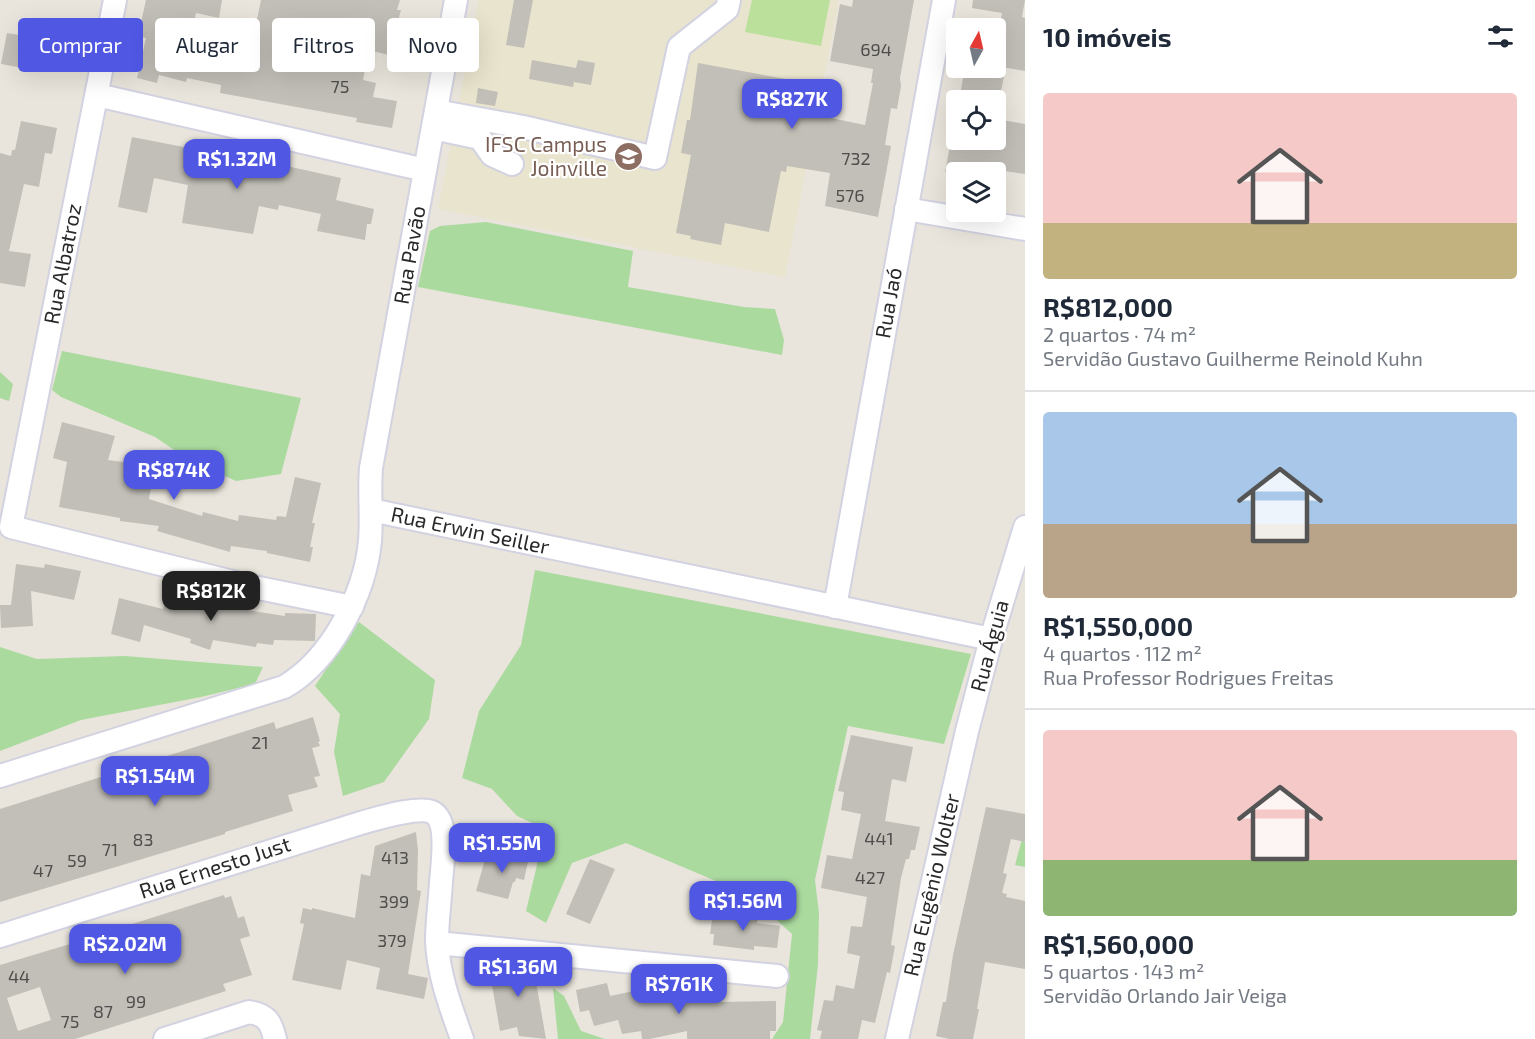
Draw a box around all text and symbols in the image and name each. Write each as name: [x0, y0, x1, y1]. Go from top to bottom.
chip: Comprar: [18, 18, 143, 72]
chip: Alugar: [155, 18, 260, 72]
chip: Filtros: [272, 18, 375, 72]
chip: Novo: [387, 18, 479, 72]
north arrow: [946, 18, 1006, 78]
map controls: [946, 18, 1006, 222]
icon: filters: [1484, 20, 1517, 53]
text: 10 imóveis: [1043, 21, 1172, 52]
house number: 694: [860, 38, 892, 60]
house number: 75: [331, 75, 349, 97]
pin: R$827K: [743, 79, 841, 130]
text: R$827K: [756, 86, 828, 110]
button: locate: [946, 90, 1006, 150]
place label: IFSC Campus Joinville: [485, 131, 607, 180]
icon: home: [1226, 132, 1334, 240]
pin: R$1.32M: [182, 139, 292, 190]
school or university icon: IFSC Campus Joinville: [612, 141, 644, 173]
text: R$1.32M: [197, 146, 277, 170]
house number: 732: [841, 147, 871, 169]
button: layers: [946, 162, 1006, 222]
house number: 576: [835, 184, 865, 206]
street label: Rua Albatroz: [38, 201, 85, 326]
street label: Rua Pavão: [388, 204, 429, 306]
street label: Rua Jaó: [869, 265, 906, 340]
text: R$812,000: [1043, 291, 1173, 322]
text: 2 quartos · 74 m²: [1043, 322, 1196, 346]
text: Servidão Gustavo Guilherme Reinold Kuhn: [1043, 346, 1423, 370]
pin: R$874K: [125, 450, 223, 501]
icon: home: [1226, 451, 1334, 559]
text: R$874K: [138, 457, 210, 481]
street label: Rua Erwin Seiller: [389, 501, 552, 559]
pin: R$812K: [162, 571, 260, 622]
text: R$812K: [176, 578, 246, 602]
street label: Rua Águia: [964, 597, 1013, 694]
text: R$1,550,000: [1043, 610, 1193, 641]
text: 4 quartos · 112 m²: [1043, 641, 1202, 665]
text: Rua Professor Rodrigues Freitas: [1043, 665, 1334, 689]
house number: 21: [251, 731, 269, 753]
pin: R$1.54M: [100, 756, 210, 807]
text: R$1.54M: [115, 763, 195, 787]
icon: home: [1226, 769, 1334, 877]
street label: Rua Eugênio Wolter: [897, 790, 964, 978]
pin: R$1.55M: [447, 823, 557, 874]
house number: 441: [864, 827, 894, 849]
house number: 83: [133, 828, 153, 850]
street label: Rua Ernesto Just: [136, 830, 293, 903]
text: R$1.55M: [463, 830, 541, 854]
house number: 71: [102, 838, 118, 860]
house number: 413: [381, 846, 409, 868]
house number: 59: [67, 849, 87, 871]
house number: 47: [33, 859, 53, 881]
house number: 427: [855, 866, 885, 888]
pin: R$1.56M: [688, 881, 798, 932]
text: R$1.56M: [703, 888, 783, 912]
house number: 399: [379, 890, 409, 912]
pin: R$2.02M: [70, 924, 180, 975]
text: R$1,560,000: [1043, 928, 1194, 959]
house number: 379: [377, 929, 407, 951]
text: R$2.02M: [83, 931, 167, 955]
pin: R$1.36M: [463, 947, 573, 998]
text: R$1.36M: [478, 954, 558, 978]
text: 5 quartos · 143 m²: [1043, 959, 1204, 983]
pin: R$761K: [630, 964, 728, 1015]
house number: 44: [8, 965, 30, 987]
text: R$761K: [645, 971, 713, 995]
text: Servidão Orlando Jair Veiga: [1043, 983, 1287, 1007]
house number: 99: [126, 990, 146, 1012]
house number: 87: [93, 1000, 113, 1022]
house number: 75: [61, 1010, 79, 1032]

